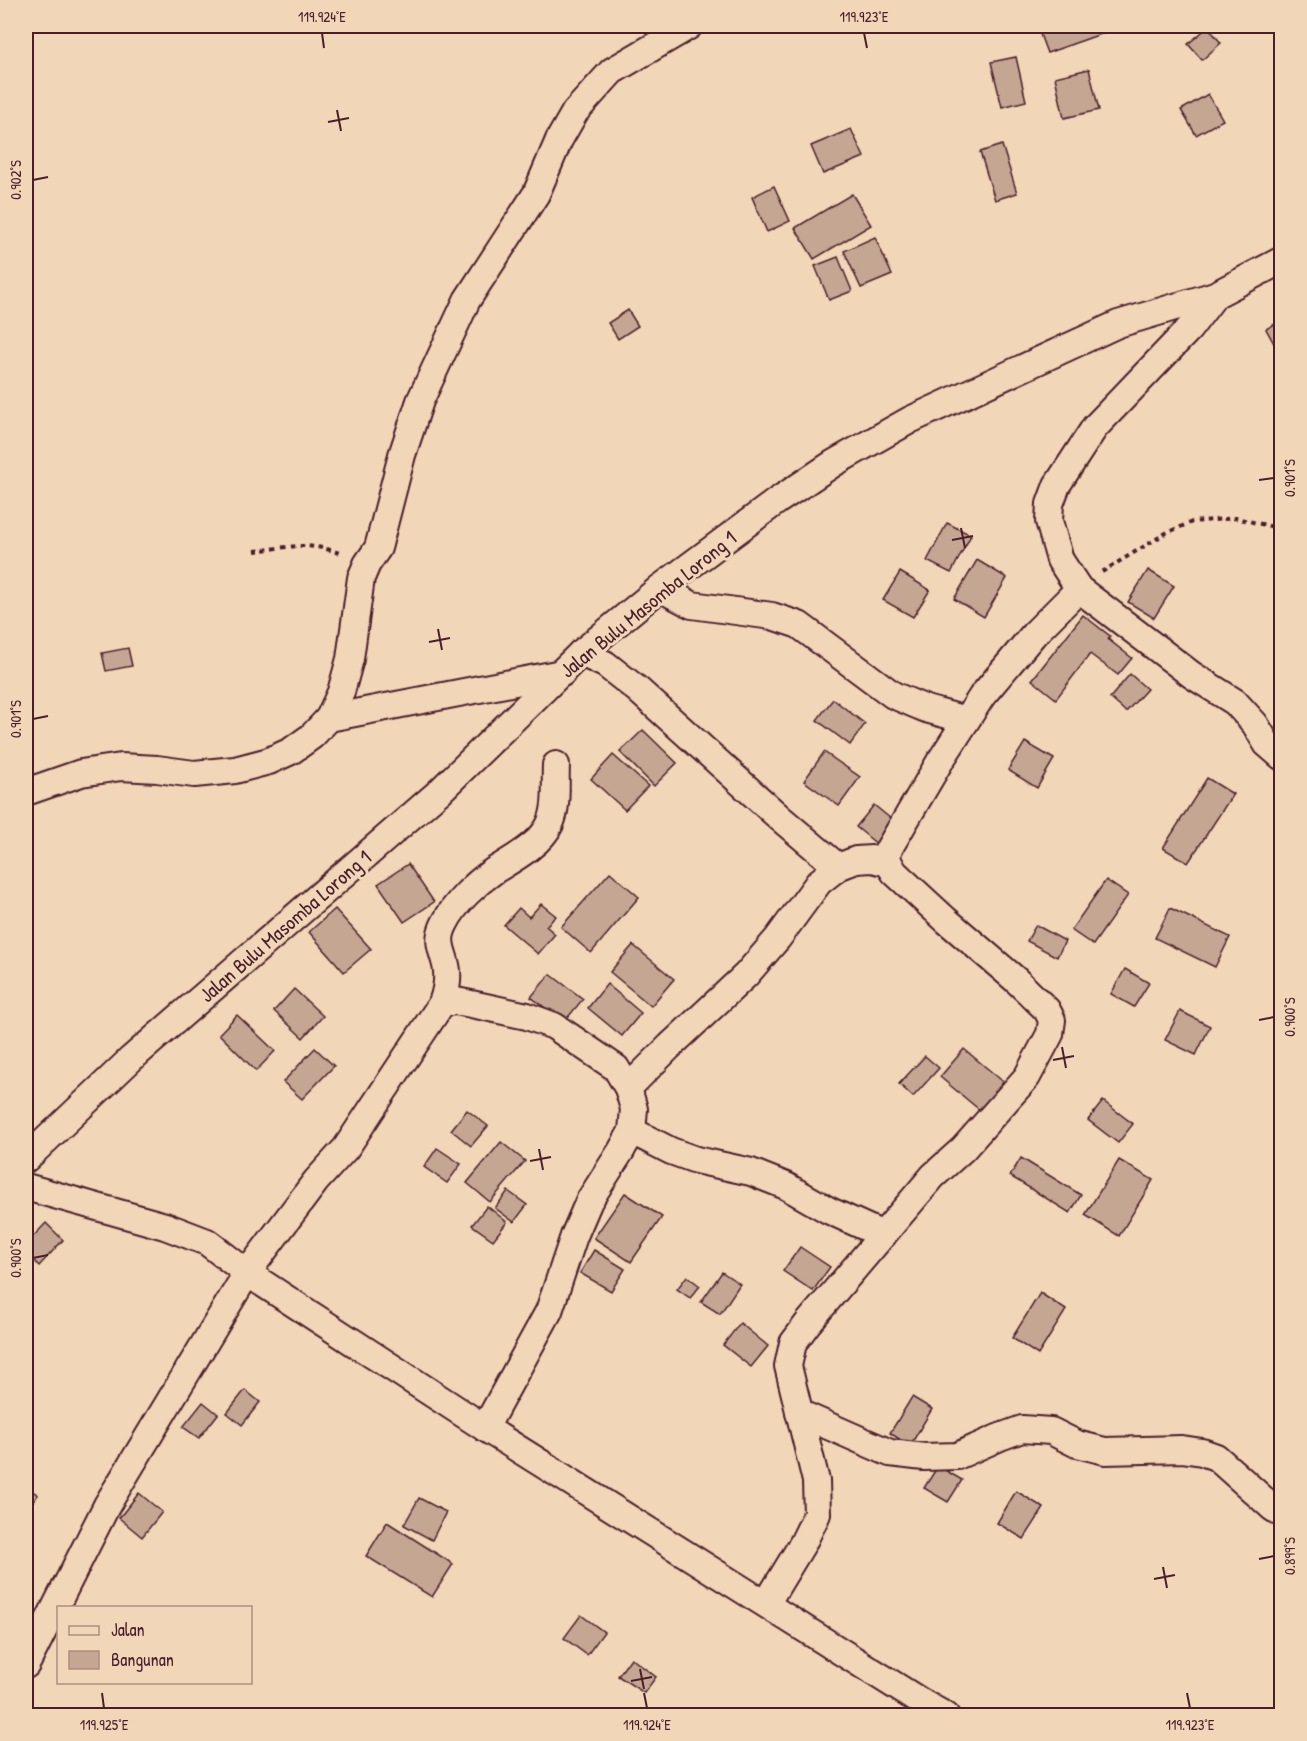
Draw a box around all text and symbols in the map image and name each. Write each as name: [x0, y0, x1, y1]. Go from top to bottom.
text: 119.924°E: [298, 6, 346, 27]
text: 119.923°E: [840, 6, 889, 27]
text: 0.902°S: [5, 160, 26, 200]
text: 0.901°S: [1279, 459, 1300, 497]
street label: Jalan Bulu Masomba Lorong 1: [554, 524, 742, 684]
text: 0.901°S: [5, 700, 26, 738]
street label: Jalan Bulu Masomba Lorong 1: [193, 843, 377, 1009]
text: 0.900°S: [1279, 997, 1300, 1037]
text: 0.900°S: [5, 1238, 26, 1278]
text: 0.899°S: [1279, 1537, 1300, 1575]
legend: [57, 1606, 252, 1684]
text: Jalan: [111, 1617, 145, 1642]
text: Bangunan: [111, 1647, 174, 1672]
text: 119.925°E: [80, 1714, 129, 1735]
text: 119.924°E: [623, 1714, 671, 1735]
text: 119.923°E: [1166, 1714, 1215, 1735]

